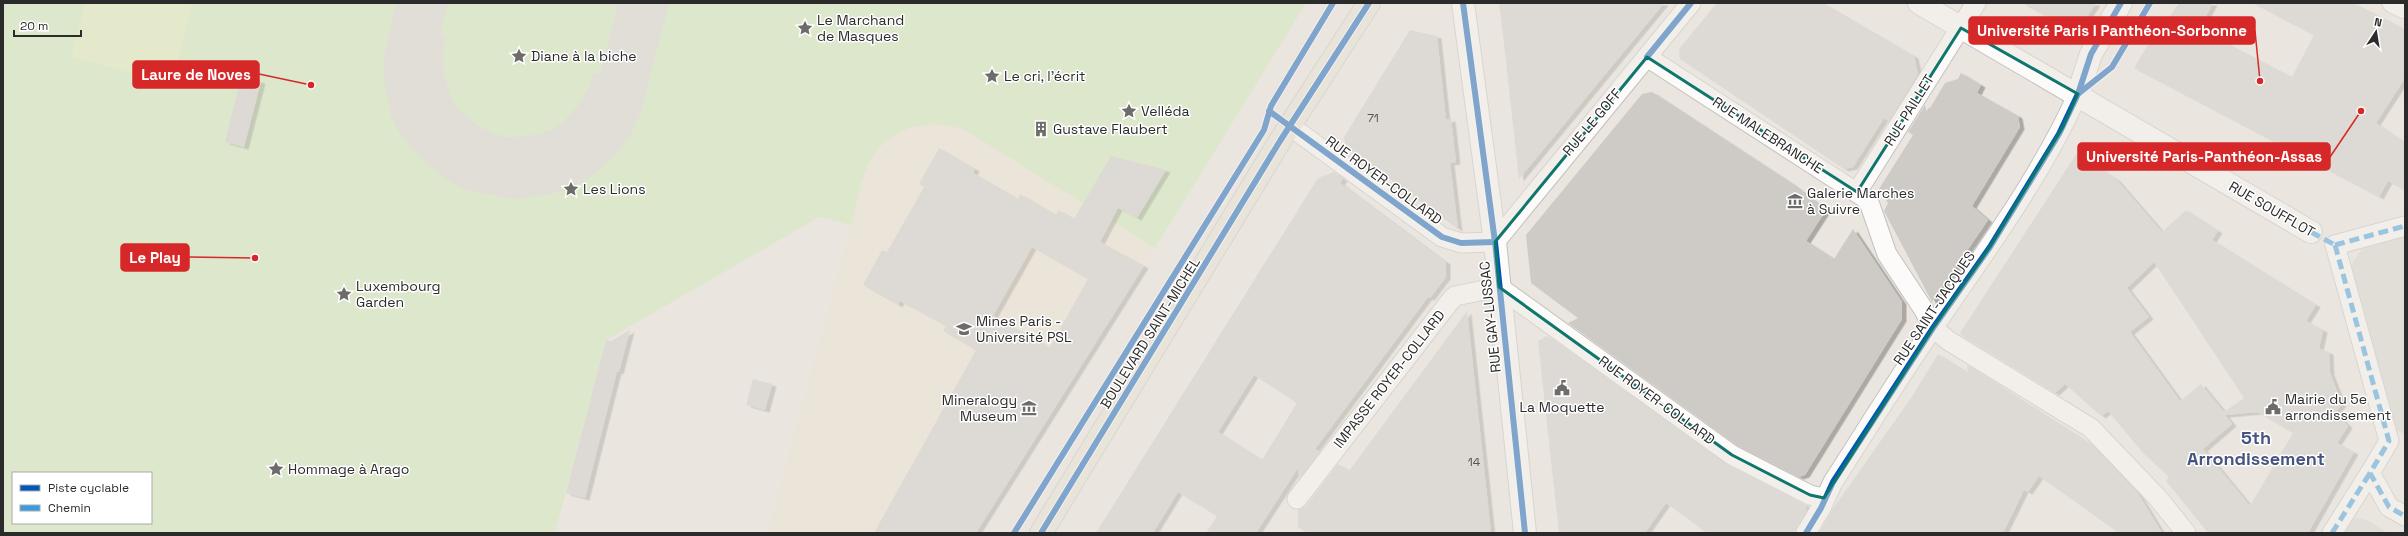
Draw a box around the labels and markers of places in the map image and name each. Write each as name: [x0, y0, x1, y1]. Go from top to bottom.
place label: Le Marchand de Masques: [817, 11, 904, 45]
callout: Université Paris I Panthéon-Sorbonne: [1969, 17, 2255, 44]
place icon: Le Marchand de Masques: [796, 19, 814, 37]
place icon: Diane à la biche: [510, 47, 528, 65]
place label: Diane à la biche: [531, 47, 637, 65]
callout: Laure de Noves: [133, 61, 259, 88]
place icon: Le cri, l'écrit: [983, 67, 1001, 85]
place label: Le cri, l'écrit: [1004, 67, 1086, 85]
place icon: Velléda: [1120, 102, 1138, 120]
place label: Velléda: [1141, 102, 1190, 120]
building icon: Gustave Flaubert: [1032, 120, 1050, 138]
place label: Gustave Flaubert: [1053, 120, 1168, 138]
callout: Université Paris-Panthéon-Assas: [2078, 143, 2330, 170]
place icon: Les Lions: [562, 180, 580, 198]
place label: Les Lions: [583, 180, 646, 198]
place label: Galerie Marches à Suivre: [1807, 184, 1914, 218]
museum icon: Galerie Marches à Suivre: [1786, 192, 1804, 210]
callout: Le Play: [121, 244, 189, 271]
place label: Luxembourg Garden: [356, 277, 441, 311]
place icon: Luxembourg Garden: [335, 285, 353, 303]
place label: Mines Paris - Université PSL: [976, 312, 1072, 346]
school or university icon: Mines Paris - Université PSL: [955, 320, 973, 338]
public building icon: La Moquette: [1553, 379, 1571, 397]
place label: Mairie du 5e arrondissement: [2285, 390, 2391, 424]
place label: Mineralogy Museum: [942, 391, 1017, 425]
place label: La Moquette: [1519, 398, 1605, 416]
public building icon: Mairie du 5e arrondissement: [2264, 398, 2282, 416]
museum icon: Mineralogy Museum: [1020, 399, 1038, 417]
place icon: Hommage à Arago: [267, 460, 285, 478]
place label: Hommage à Arago: [288, 460, 409, 478]

